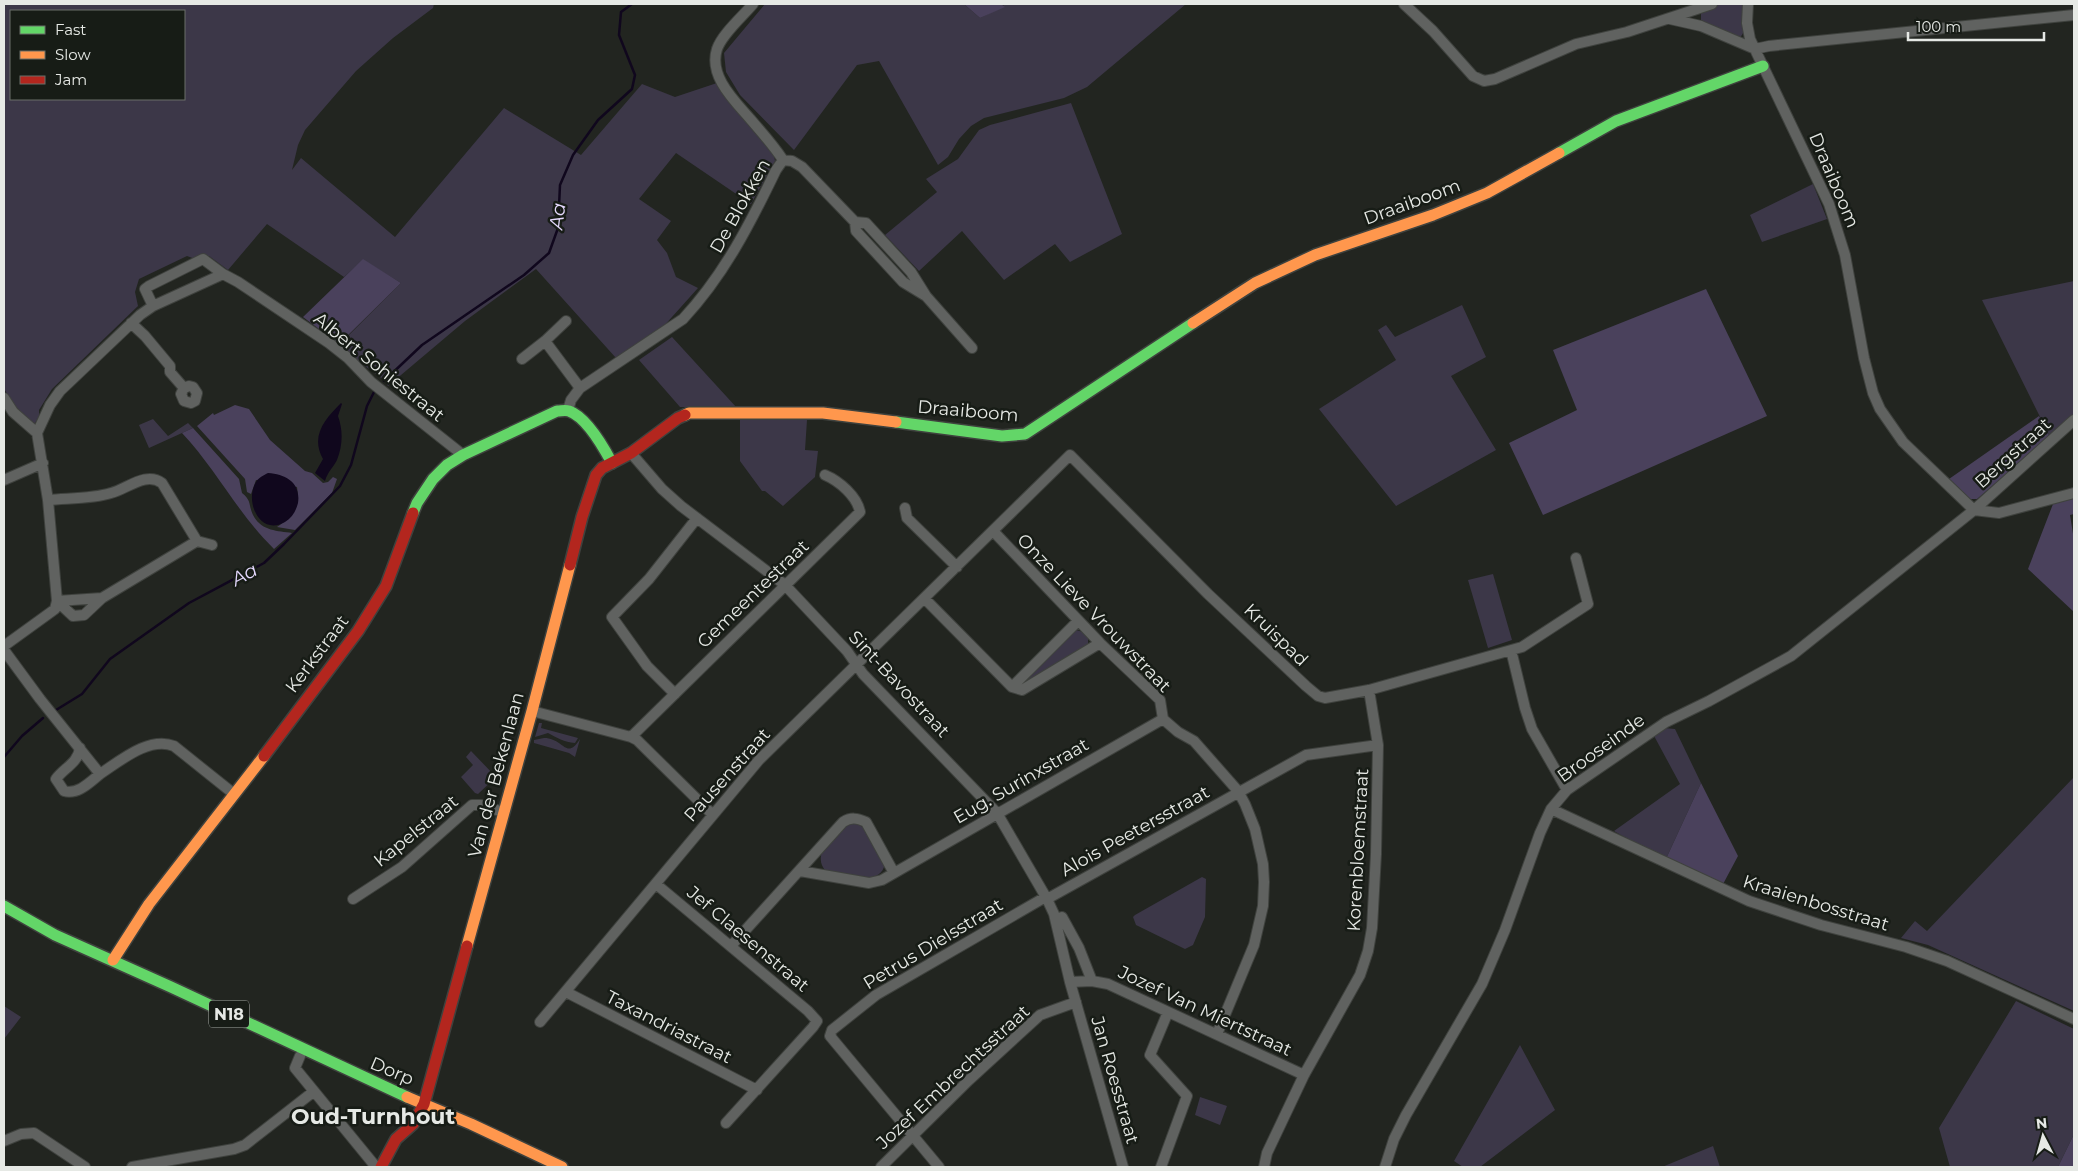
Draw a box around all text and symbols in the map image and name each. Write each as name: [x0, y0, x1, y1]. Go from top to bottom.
legend: [10, 10, 185, 100]
scale bar: [1908, 10, 2044, 42]
text: 100 m: [1916, 17, 1961, 36]
text: Fast: [55, 20, 86, 39]
text: Slow: [55, 45, 91, 64]
text: Jam: [54, 70, 87, 89]
street label: Draaiboom: [1804, 129, 1864, 231]
street label: De Blokken: [705, 155, 775, 257]
street label: Draaiboom: [1361, 174, 1463, 230]
water label: Aa: [544, 201, 571, 232]
street label: Albert Sohiestraat: [309, 308, 449, 426]
street label: Draaiboom: [917, 396, 1019, 426]
street label: Bergstraat: [1970, 413, 2056, 493]
street label: Onze Lieve Vrouwstraat: [1012, 529, 1176, 697]
street label: Gemeentestraat: [693, 535, 813, 653]
water label: Aa: [226, 558, 261, 591]
street label: Kruispad: [1239, 599, 1313, 671]
street label: Kerkstraat: [281, 611, 353, 697]
street label: Sint-Bavostraat: [844, 626, 954, 742]
street label: Van der Bekenlaan: [463, 690, 529, 860]
street label: Brooseinde: [1553, 709, 1649, 787]
street label: Pausenstraat: [679, 724, 775, 826]
street label: Eug. Surinxstraat: [949, 733, 1093, 829]
street label: Korenbloemstraat: [1343, 768, 1373, 932]
street label: Alois Peetersstraat: [1057, 781, 1213, 881]
street label: Kapelstraat: [369, 790, 463, 872]
street label: Kraaienbosstraat: [1740, 870, 1892, 936]
street label: Jef Claesenstraat: [682, 881, 814, 997]
street label: Petrus Dielsstraat: [859, 894, 1007, 994]
street label: Jozef Van Miertstraat: [1114, 961, 1295, 1061]
street label: Taxandriastraat: [602, 986, 736, 1068]
street label: Jozef Embrechtsstraat: [871, 1000, 1034, 1154]
road number: N18: [209, 1001, 249, 1028]
street label: Jan Roesstraat: [1086, 1013, 1144, 1146]
street label: Dorp: [367, 1052, 417, 1090]
district label: Oud-Turnhout: [291, 1103, 455, 1130]
north arrow: [2018, 1111, 2068, 1161]
text: N: [2035, 1114, 2048, 1133]

